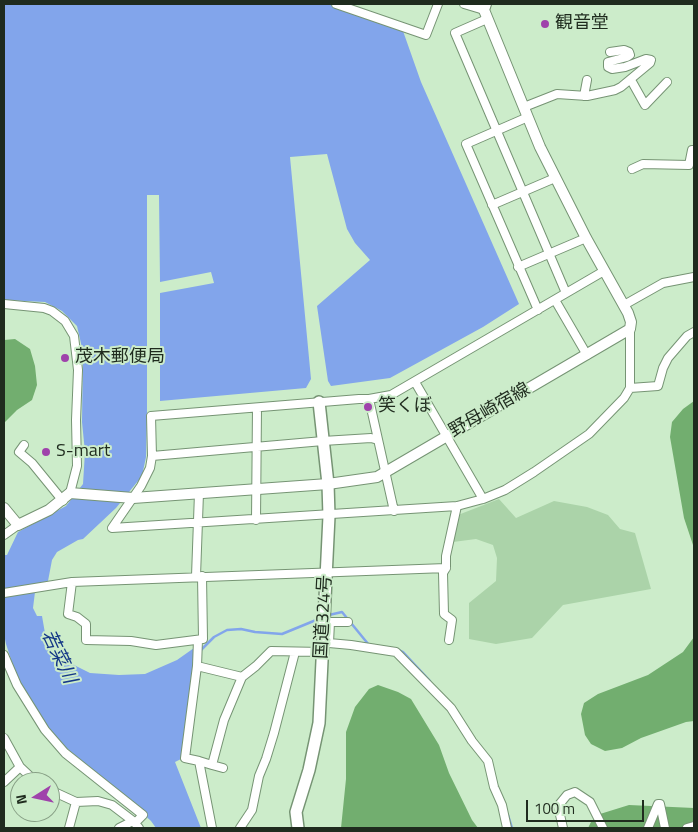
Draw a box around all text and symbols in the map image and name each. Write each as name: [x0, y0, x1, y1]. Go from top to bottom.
place label: 観音堂: [555, 13, 609, 35]
marker: 観音堂: [539, 18, 551, 30]
place label: 茂木郵便局: [75, 347, 165, 369]
marker: 茂木郵便局: [59, 352, 71, 364]
street label: 野母崎宿線: [446, 379, 534, 443]
place label: 笑くぼ: [378, 396, 432, 418]
marker: 笑くぼ: [362, 401, 374, 413]
place label: S-mart: [56, 441, 110, 463]
marker: S-mart: [40, 446, 52, 458]
street label: 国道324号: [311, 574, 337, 660]
water label: 若菜川: [36, 626, 80, 688]
north arrow: [10, 772, 60, 822]
scale bar: [528, 790, 646, 822]
text: N: [10, 793, 32, 806]
text: 100 m: [534, 797, 575, 820]

